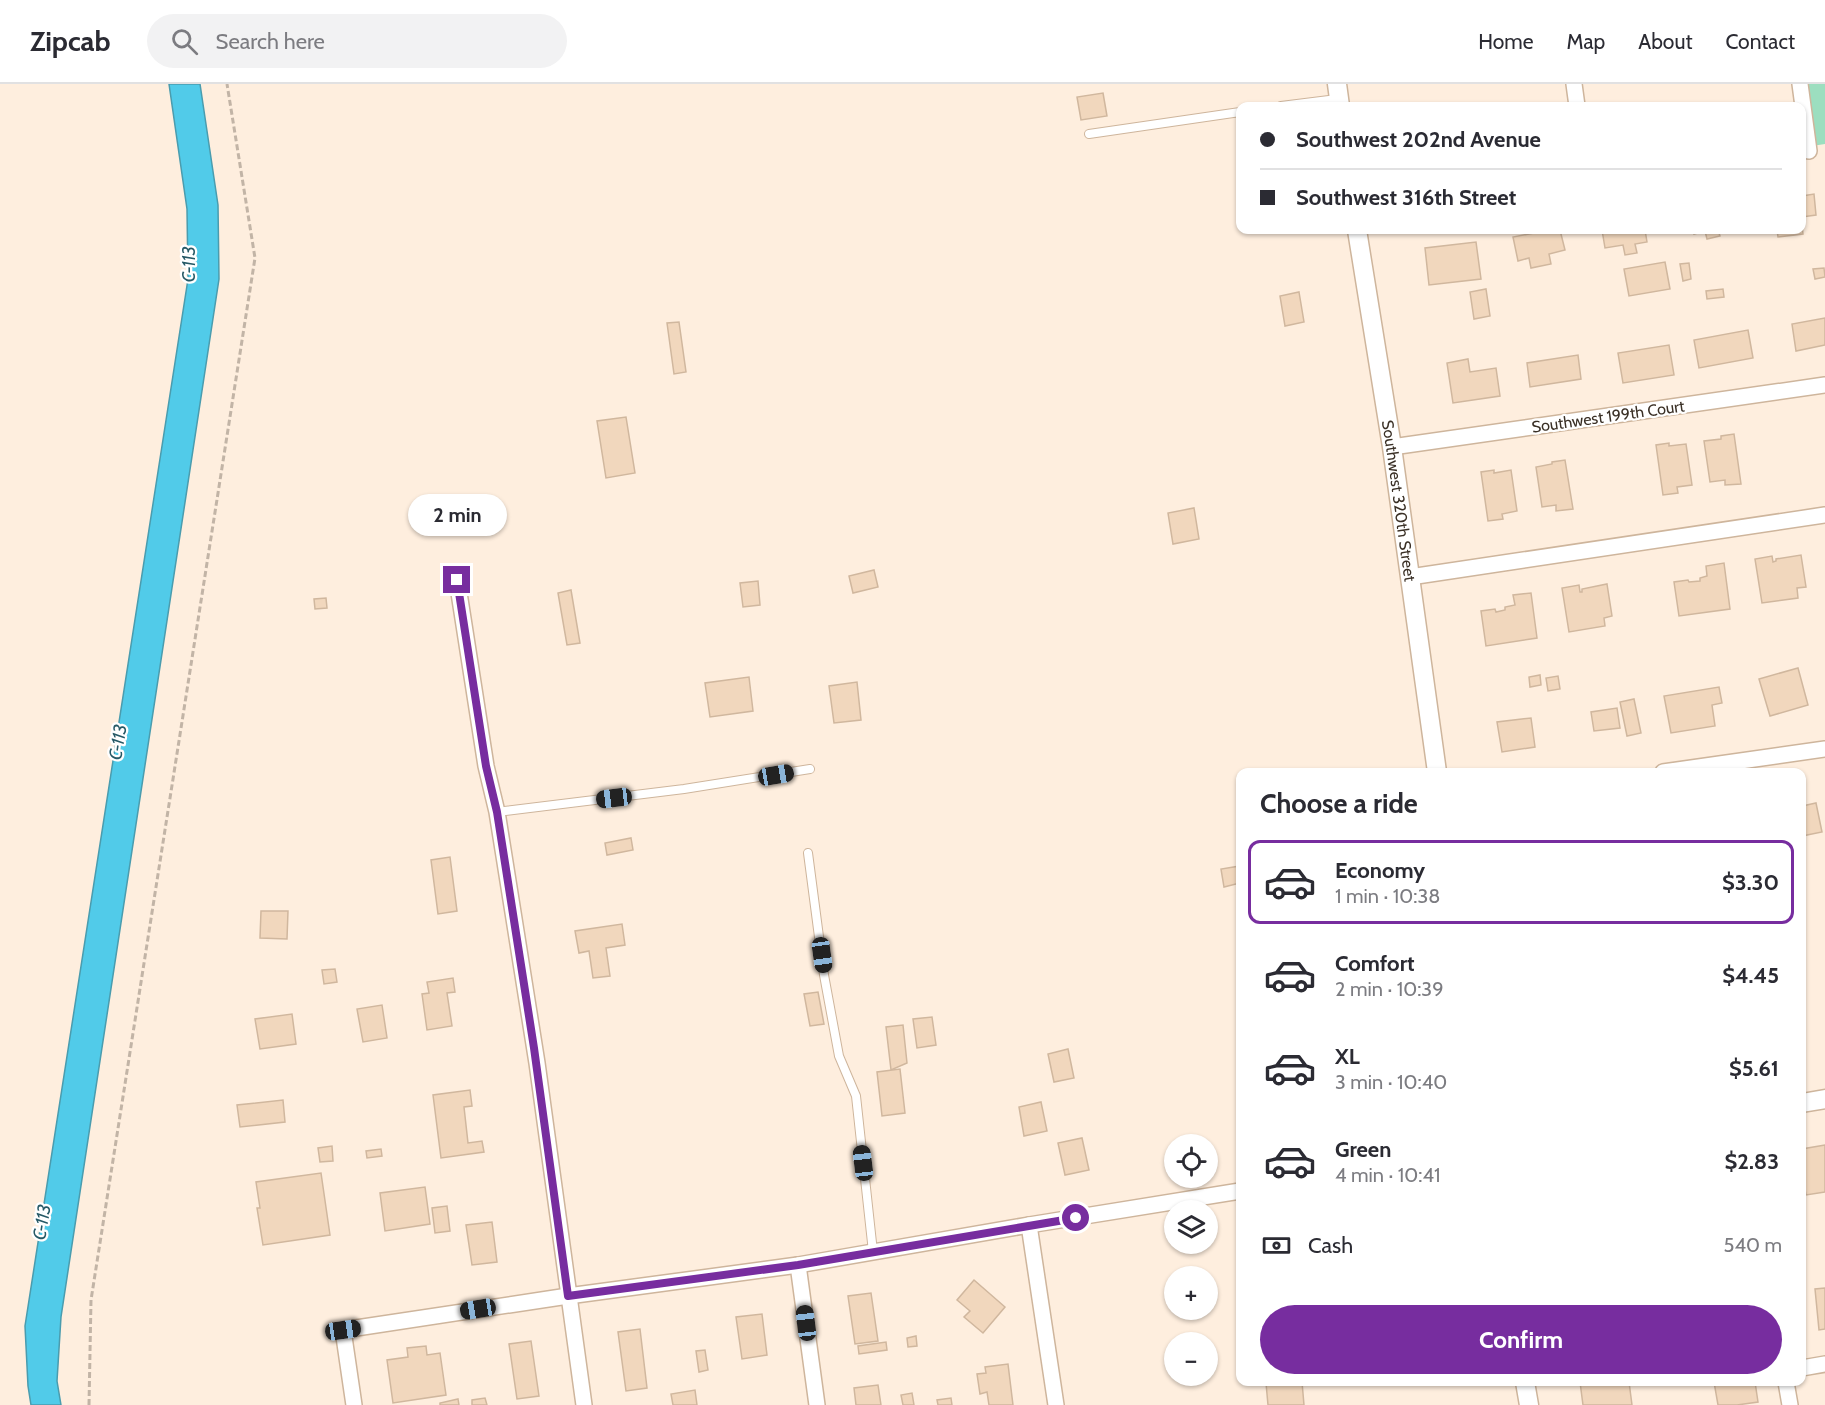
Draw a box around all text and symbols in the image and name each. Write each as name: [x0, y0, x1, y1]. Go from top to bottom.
search box: [147, 14, 567, 68]
text: Zipcab: [30, 24, 111, 58]
icon: search: [168, 25, 201, 58]
text: Search here: [216, 28, 325, 55]
text: Home: [1478, 29, 1534, 54]
text: Map: [1567, 29, 1605, 54]
text: About: [1638, 29, 1692, 54]
text: Contact: [1725, 29, 1795, 54]
text: Southwest 202nd Avenue: [1296, 126, 1541, 153]
text: Southwest 316th Street: [1296, 184, 1516, 211]
water label: C-113: [178, 246, 200, 282]
street label: Southwest 199th Court: [1530, 396, 1686, 437]
street label: Southwest 320th Street: [1378, 419, 1420, 583]
callout: 2 min: [408, 493, 506, 535]
text: 2 min: [433, 503, 482, 527]
route end: [443, 566, 470, 593]
water label: C-113: [104, 722, 132, 762]
car: [757, 763, 795, 787]
car: [595, 787, 633, 809]
text: Choose a ride: [1260, 787, 1418, 820]
icon: car: [1263, 855, 1317, 909]
text: Economy: [1335, 857, 1425, 884]
text: $3.30: [1722, 869, 1779, 896]
text: 1 min · 10:38: [1335, 884, 1440, 908]
car: [811, 936, 833, 974]
icon: car: [1263, 948, 1317, 1002]
text: Comfort: [1335, 950, 1414, 977]
text: $4.45: [1722, 962, 1779, 989]
text: 2 min · 10:39: [1335, 977, 1444, 1001]
icon: car: [1263, 1041, 1317, 1095]
text: XL: [1335, 1043, 1360, 1070]
text: $5.61: [1729, 1055, 1779, 1082]
text: 3 min · 10:40: [1335, 1070, 1447, 1094]
map controls: [1164, 1134, 1218, 1386]
button: locate: [1164, 1134, 1218, 1188]
icon: car: [1263, 1134, 1317, 1188]
text: Green: [1335, 1136, 1391, 1163]
car: [852, 1144, 874, 1182]
text: $2.83: [1725, 1148, 1779, 1175]
text: 4 min · 10:41: [1335, 1163, 1441, 1187]
button: layers: [1164, 1200, 1218, 1254]
water label: C-113: [28, 1202, 56, 1242]
route start: [1062, 1204, 1089, 1231]
icon: cash: [1260, 1229, 1293, 1262]
text: Cash: [1308, 1232, 1353, 1259]
text: 540 m: [1724, 1233, 1782, 1257]
button: +: [1164, 1266, 1218, 1320]
car: [459, 1297, 497, 1321]
car: [795, 1304, 817, 1342]
button: Confirm: [1260, 1305, 1782, 1374]
car: [324, 1319, 362, 1341]
button: −: [1164, 1332, 1218, 1386]

